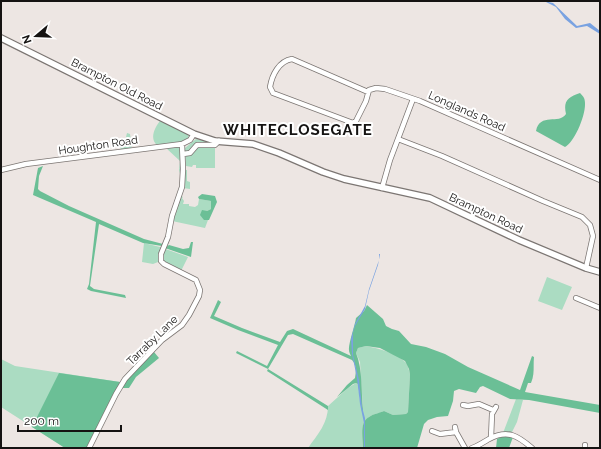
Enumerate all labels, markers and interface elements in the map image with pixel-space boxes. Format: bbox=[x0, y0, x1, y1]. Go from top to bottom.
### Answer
north arrow bbox=[16, 16, 56, 56]
text: N bbox=[20, 33, 35, 45]
street label: Brampton Old Road bbox=[69, 56, 165, 113]
street label: Longlands Road bbox=[426, 89, 507, 134]
district label: WHITECLOSEGATE bbox=[223, 121, 373, 139]
street label: Houghton Road bbox=[58, 133, 139, 157]
street label: Brampton Road bbox=[447, 191, 525, 236]
street label: Tarraby Lane bbox=[124, 313, 181, 368]
scale bar bbox=[18, 407, 121, 433]
text: 200 m bbox=[24, 414, 59, 428]

